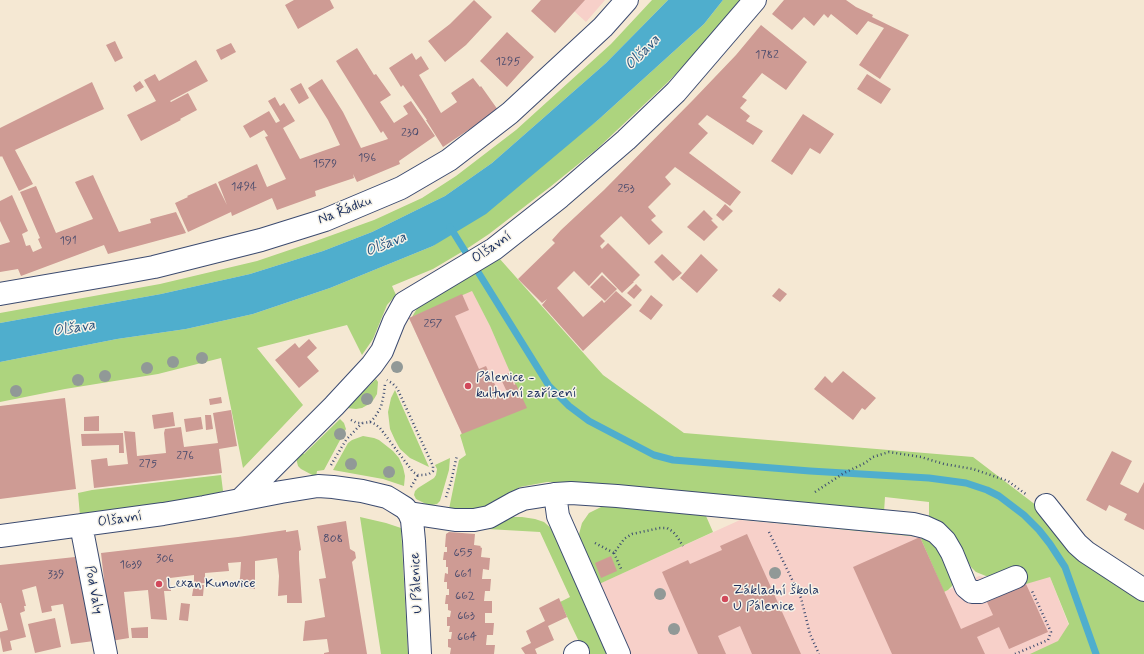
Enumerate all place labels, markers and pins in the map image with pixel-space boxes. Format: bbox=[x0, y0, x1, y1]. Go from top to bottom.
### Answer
place label: Pálenice - kulturní zařízení bbox=[476, 370, 577, 402]
marker: Pálenice - kulturní zařízení bbox=[463, 381, 473, 391]
place label: Lexan Kunovice bbox=[167, 576, 255, 592]
marker: Lexan Kunovice bbox=[154, 579, 164, 589]
place label: Základní škola U Pálenice bbox=[733, 583, 819, 616]
marker: Základní škola U Pálenice bbox=[720, 594, 730, 604]

